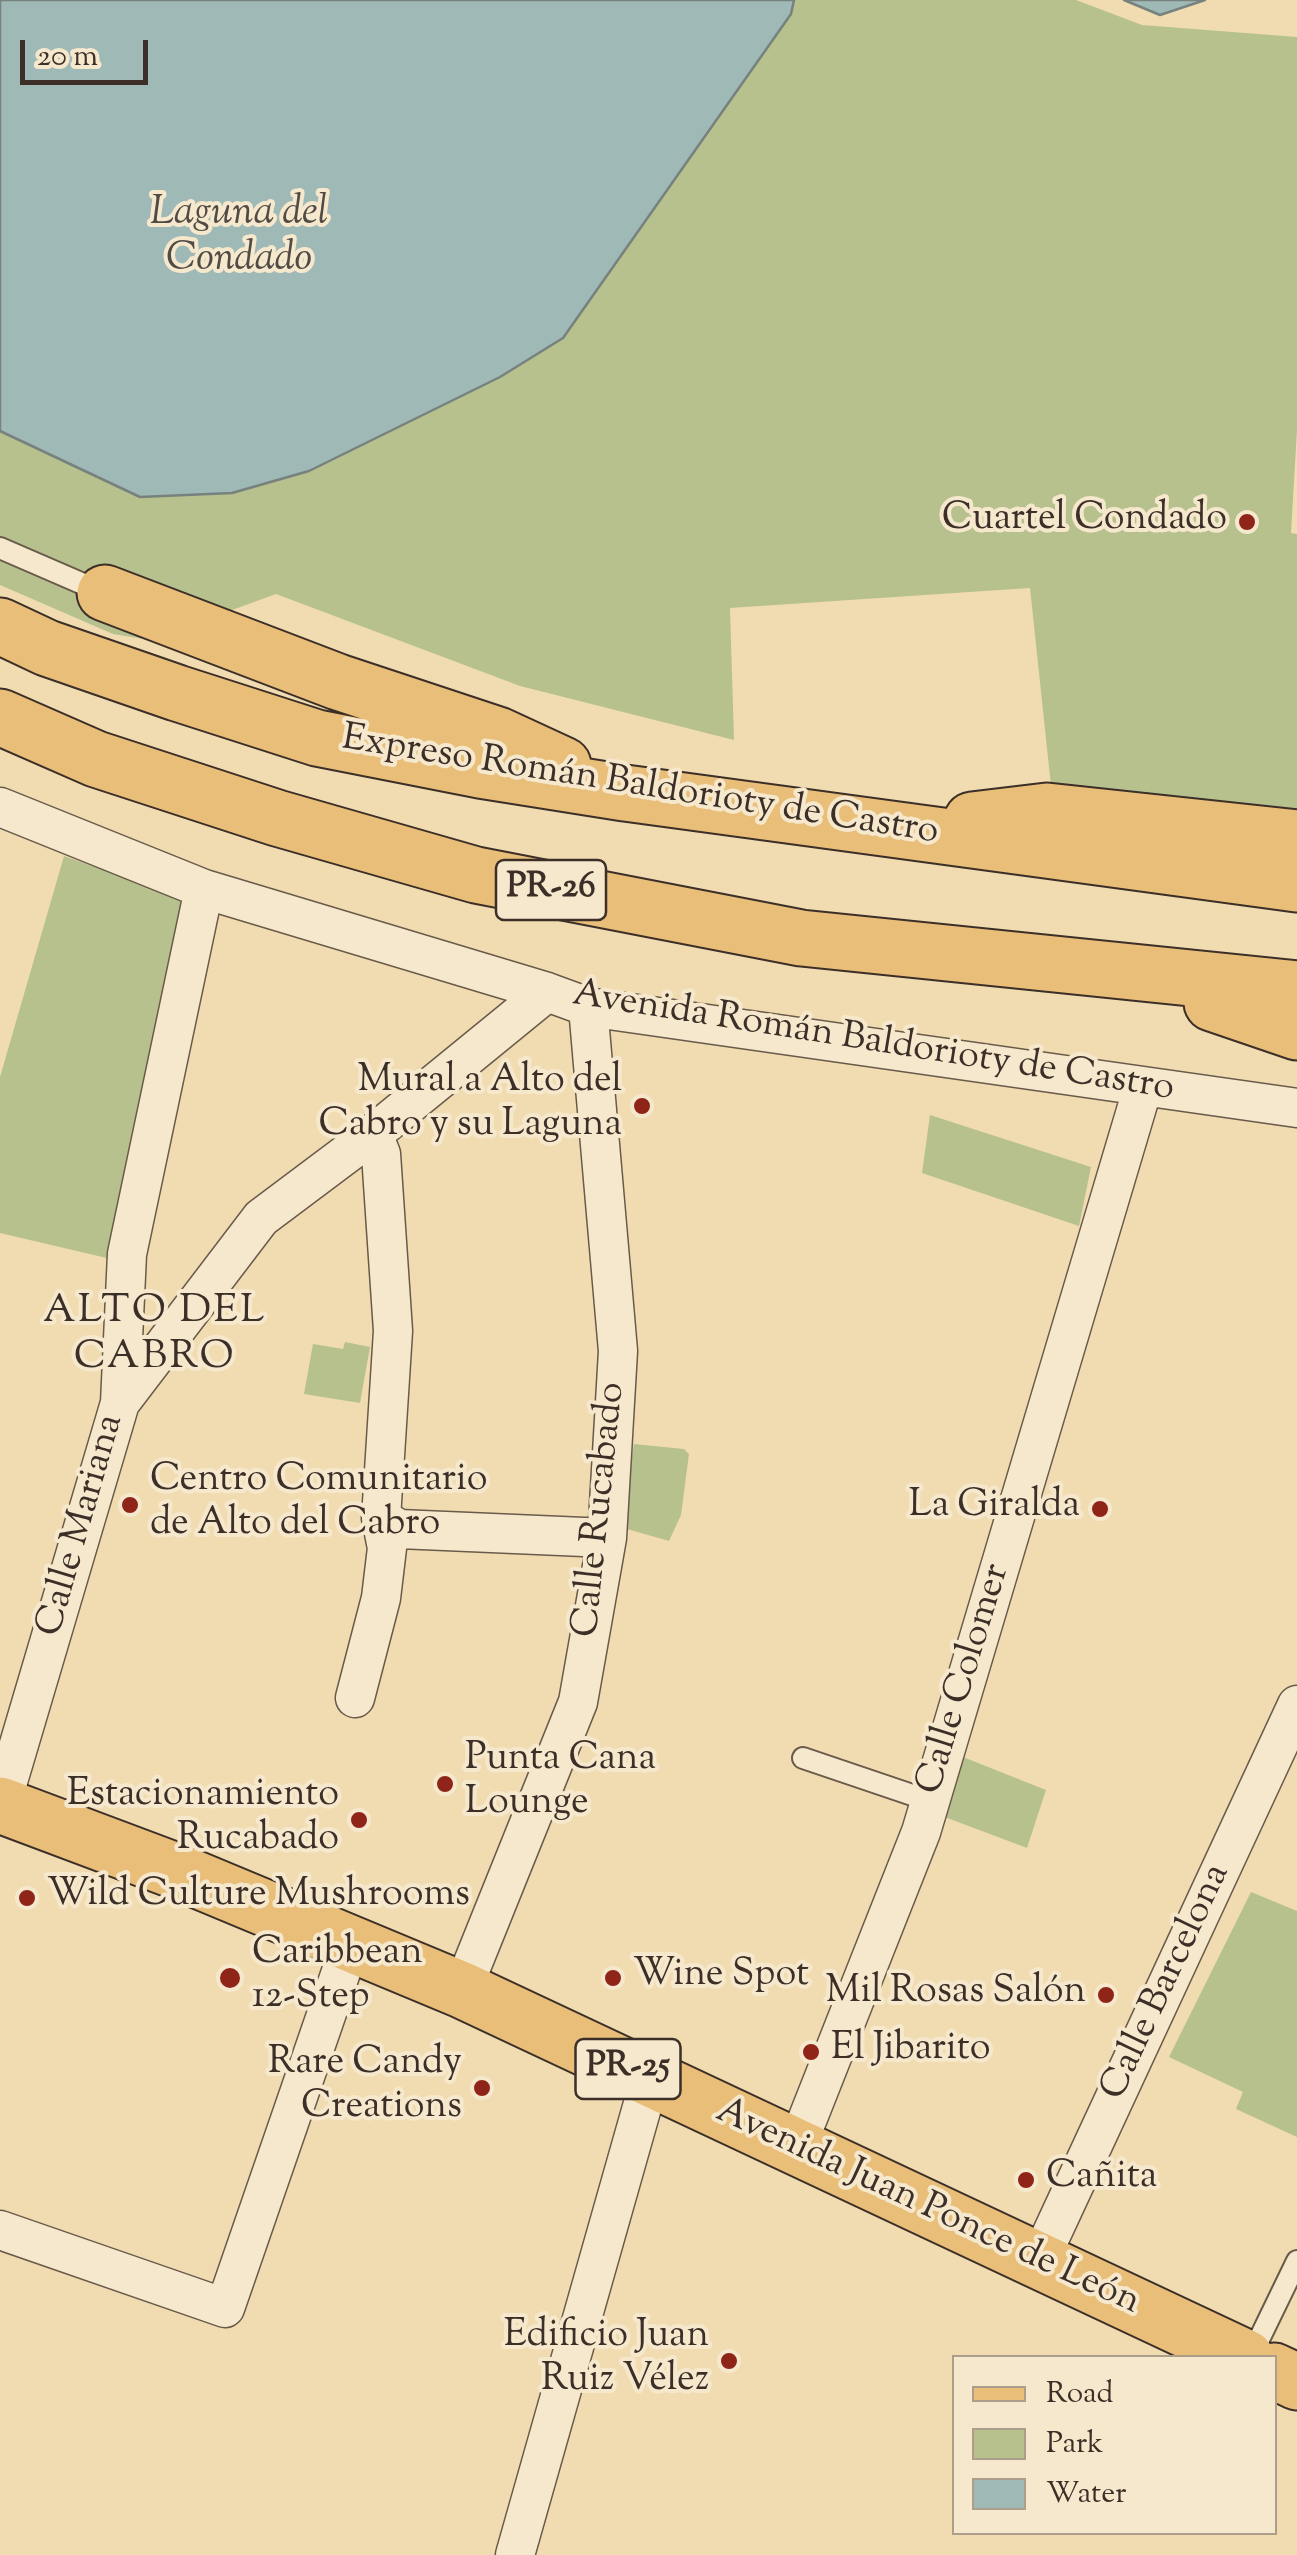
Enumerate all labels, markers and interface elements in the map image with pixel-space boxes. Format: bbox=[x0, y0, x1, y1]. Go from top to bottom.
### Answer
scale bar bbox=[25, 20, 152, 82]
text: 20 m bbox=[37, 36, 98, 79]
water label: Laguna del Condado bbox=[150, 192, 328, 286]
place label: Cuartel Condado bbox=[942, 499, 1227, 545]
marker: Cuartel Condado bbox=[1236, 511, 1258, 533]
street label: Expreso Román Baldorioty de Castro bbox=[339, 718, 941, 858]
road number: PR-26 bbox=[496, 860, 606, 920]
street label: Avenida Román Baldorioty de Castro bbox=[569, 974, 1177, 1114]
place label: Mural a Alto del Cabro y su Laguna bbox=[319, 1061, 622, 1150]
marker: Mural a Alto del Cabro y su Laguna bbox=[631, 1095, 653, 1117]
district label: ALTO DEL CABRO bbox=[43, 1290, 267, 1384]
street label: Calle Rucabado bbox=[566, 1380, 638, 1640]
street label: Calle Mariana bbox=[30, 1410, 136, 1642]
place label: Centro Comunitario de Alto del Cabro bbox=[150, 1460, 487, 1550]
place label: La Giralda bbox=[909, 1486, 1080, 1532]
marker: Centro Comunitario de Alto del Cabro bbox=[119, 1494, 141, 1516]
marker: La Giralda bbox=[1089, 1498, 1111, 1520]
street label: Calle Colomer bbox=[909, 1559, 1023, 1801]
place label: Punta Cana Lounge bbox=[465, 1739, 656, 1828]
marker: Punta Cana Lounge bbox=[434, 1773, 456, 1795]
place label: Estacionamiento Rucabado bbox=[67, 1775, 339, 1865]
marker: Estacionamiento Rucabado bbox=[348, 1809, 370, 1831]
street label: Calle Barcelona bbox=[1093, 1858, 1243, 2108]
place label: Wild Culture Mushrooms bbox=[47, 1875, 470, 1921]
marker: Wild Culture Mushrooms bbox=[16, 1887, 38, 1909]
place label: Caribbean 12-Step bbox=[252, 1933, 423, 2022]
place label: Wine Spot bbox=[633, 1955, 809, 2001]
marker: Caribbean 12-Step bbox=[217, 1965, 243, 1991]
marker: Wine Spot bbox=[602, 1967, 624, 1989]
place label: Mil Rosas Salón bbox=[826, 1972, 1086, 2018]
marker: Mil Rosas Salón bbox=[1095, 1984, 1117, 2006]
place label: El Jibarito bbox=[831, 2029, 990, 2075]
road number: PR-25 bbox=[576, 2039, 680, 2099]
marker: El Jibarito bbox=[800, 2041, 822, 2063]
place label: Rare Candy Creations bbox=[268, 2043, 462, 2132]
marker: Rare Candy Creations bbox=[471, 2077, 493, 2099]
street label: Avenida Juan Ponce de León bbox=[708, 2091, 1146, 2327]
place label: Cañita bbox=[1046, 2157, 1157, 2203]
marker: Cañita bbox=[1015, 2169, 1037, 2191]
place label: Edificio Juan Ruiz Vélez bbox=[504, 2316, 709, 2406]
marker: Edificio Juan Ruiz Vélez bbox=[718, 2350, 740, 2372]
legend bbox=[952, 2355, 1277, 2535]
text: Road bbox=[1046, 2373, 1113, 2416]
text: Park bbox=[1046, 2423, 1103, 2466]
text: Water bbox=[1046, 2473, 1127, 2516]

